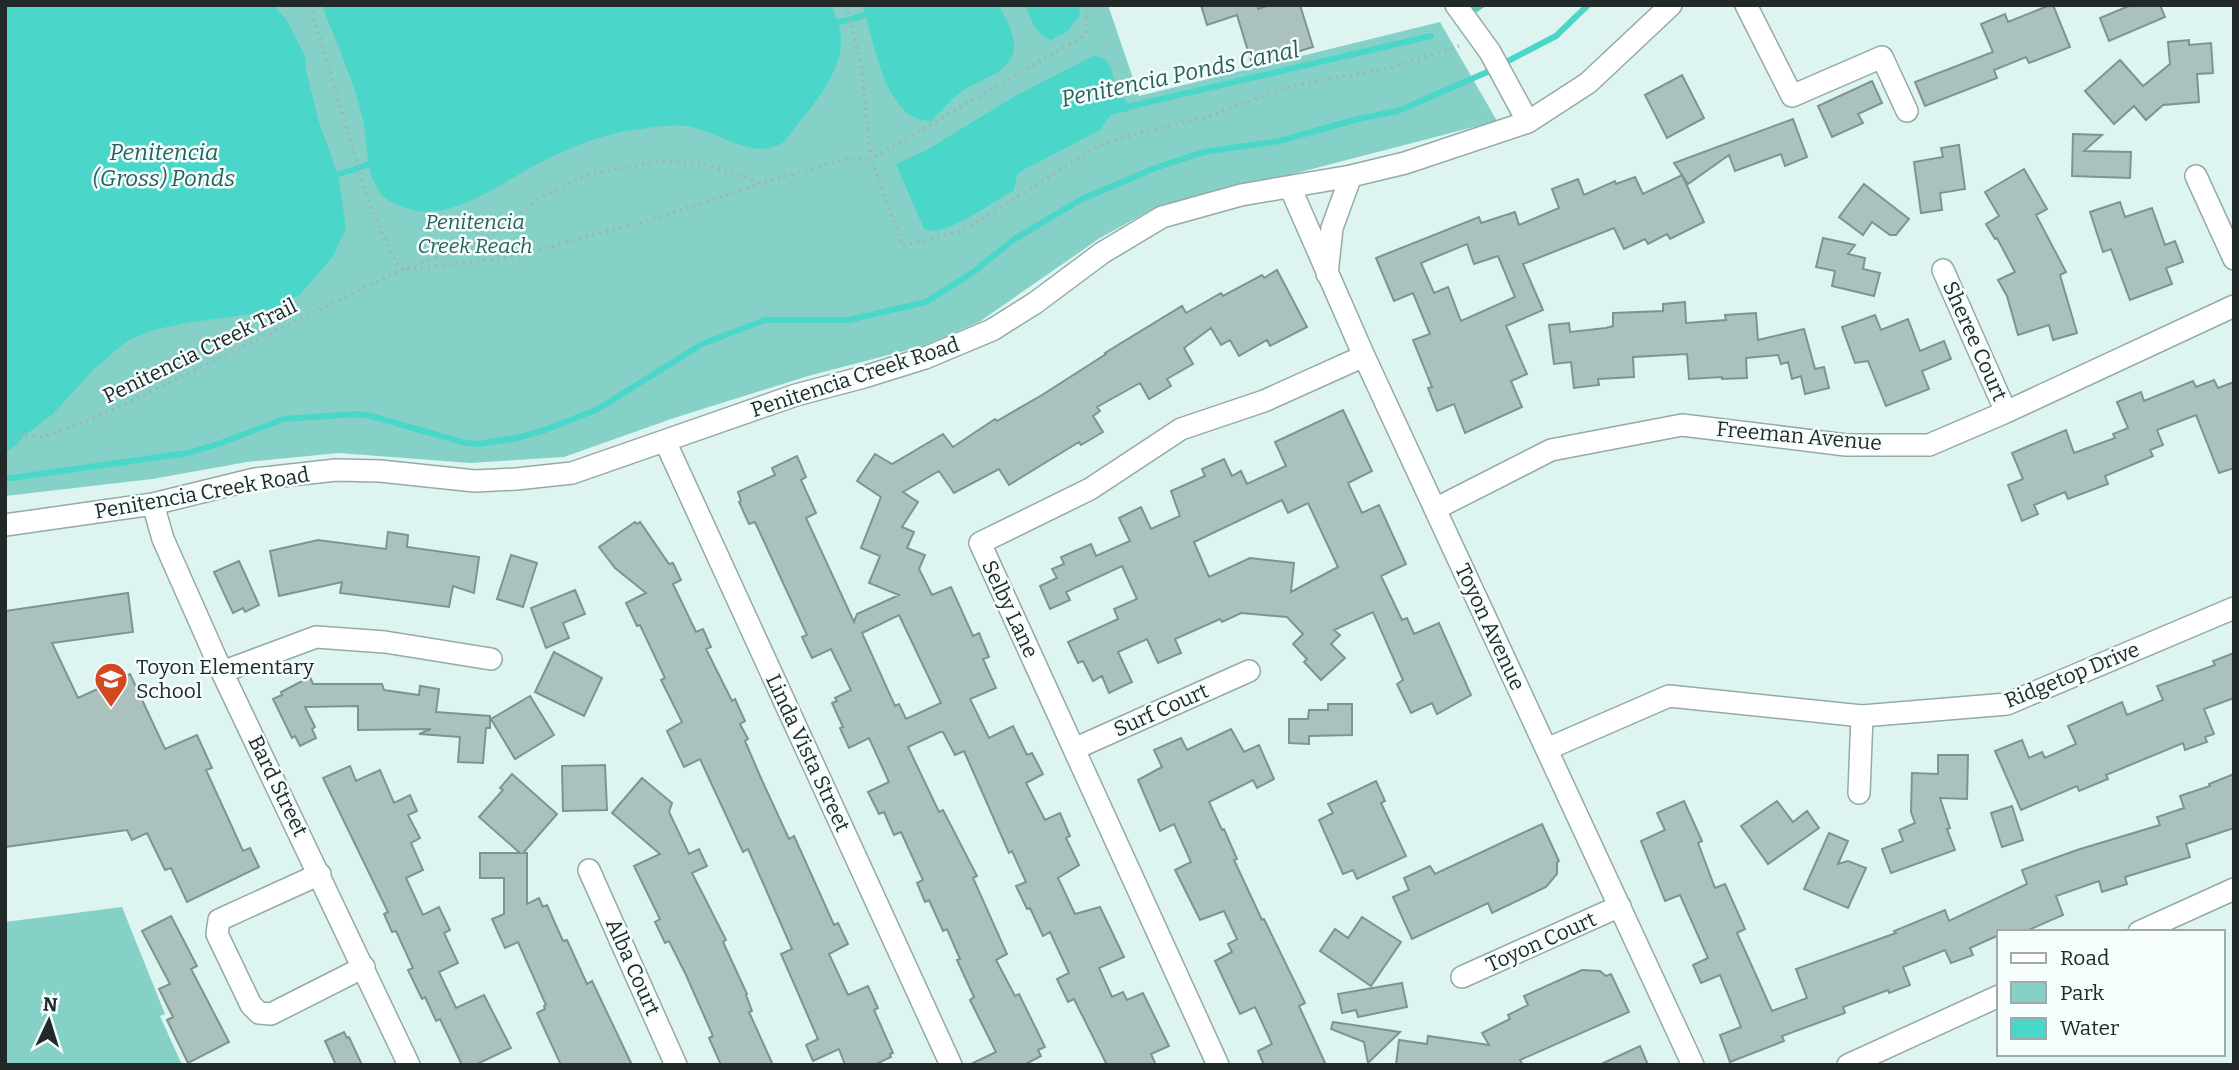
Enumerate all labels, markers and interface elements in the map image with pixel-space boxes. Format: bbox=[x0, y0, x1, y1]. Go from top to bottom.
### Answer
water label: Penitencia Ponds Canal bbox=[1058, 35, 1302, 113]
water label: Penitencia (Gross) Ponds bbox=[93, 138, 235, 192]
park label: Penitencia Creek Reach bbox=[417, 209, 533, 259]
street label: Sheree Court bbox=[1937, 277, 2013, 405]
street label: Penitencia Creek Trail bbox=[99, 293, 301, 409]
street label: Penitencia Creek Road bbox=[747, 331, 963, 423]
street label: Freeman Avenue bbox=[1715, 416, 1883, 456]
street label: Penitencia Creek Road bbox=[93, 461, 311, 525]
street label: Selby Lane bbox=[976, 556, 1044, 662]
street label: Toyon Avenue bbox=[1449, 559, 1531, 695]
street label: Ridgetop Drive bbox=[2001, 636, 2143, 714]
place label: Toyon Elementary School bbox=[136, 654, 315, 704]
school or university icon: Toyon Elementary School bbox=[92, 660, 130, 709]
street label: Linda Vista Street bbox=[760, 670, 856, 836]
street label: Surf Court bbox=[1110, 677, 1213, 742]
street label: Bard Street bbox=[242, 731, 314, 841]
street label: Toyon Court bbox=[1482, 906, 1601, 978]
street label: Alba Court bbox=[600, 914, 666, 1020]
legend bbox=[1997, 930, 2225, 1056]
text: Road bbox=[2060, 945, 2109, 971]
text: Park bbox=[2060, 980, 2104, 1006]
north arrow bbox=[14, 986, 84, 1056]
text: N bbox=[42, 993, 59, 1017]
text: Water bbox=[2060, 1015, 2119, 1041]

